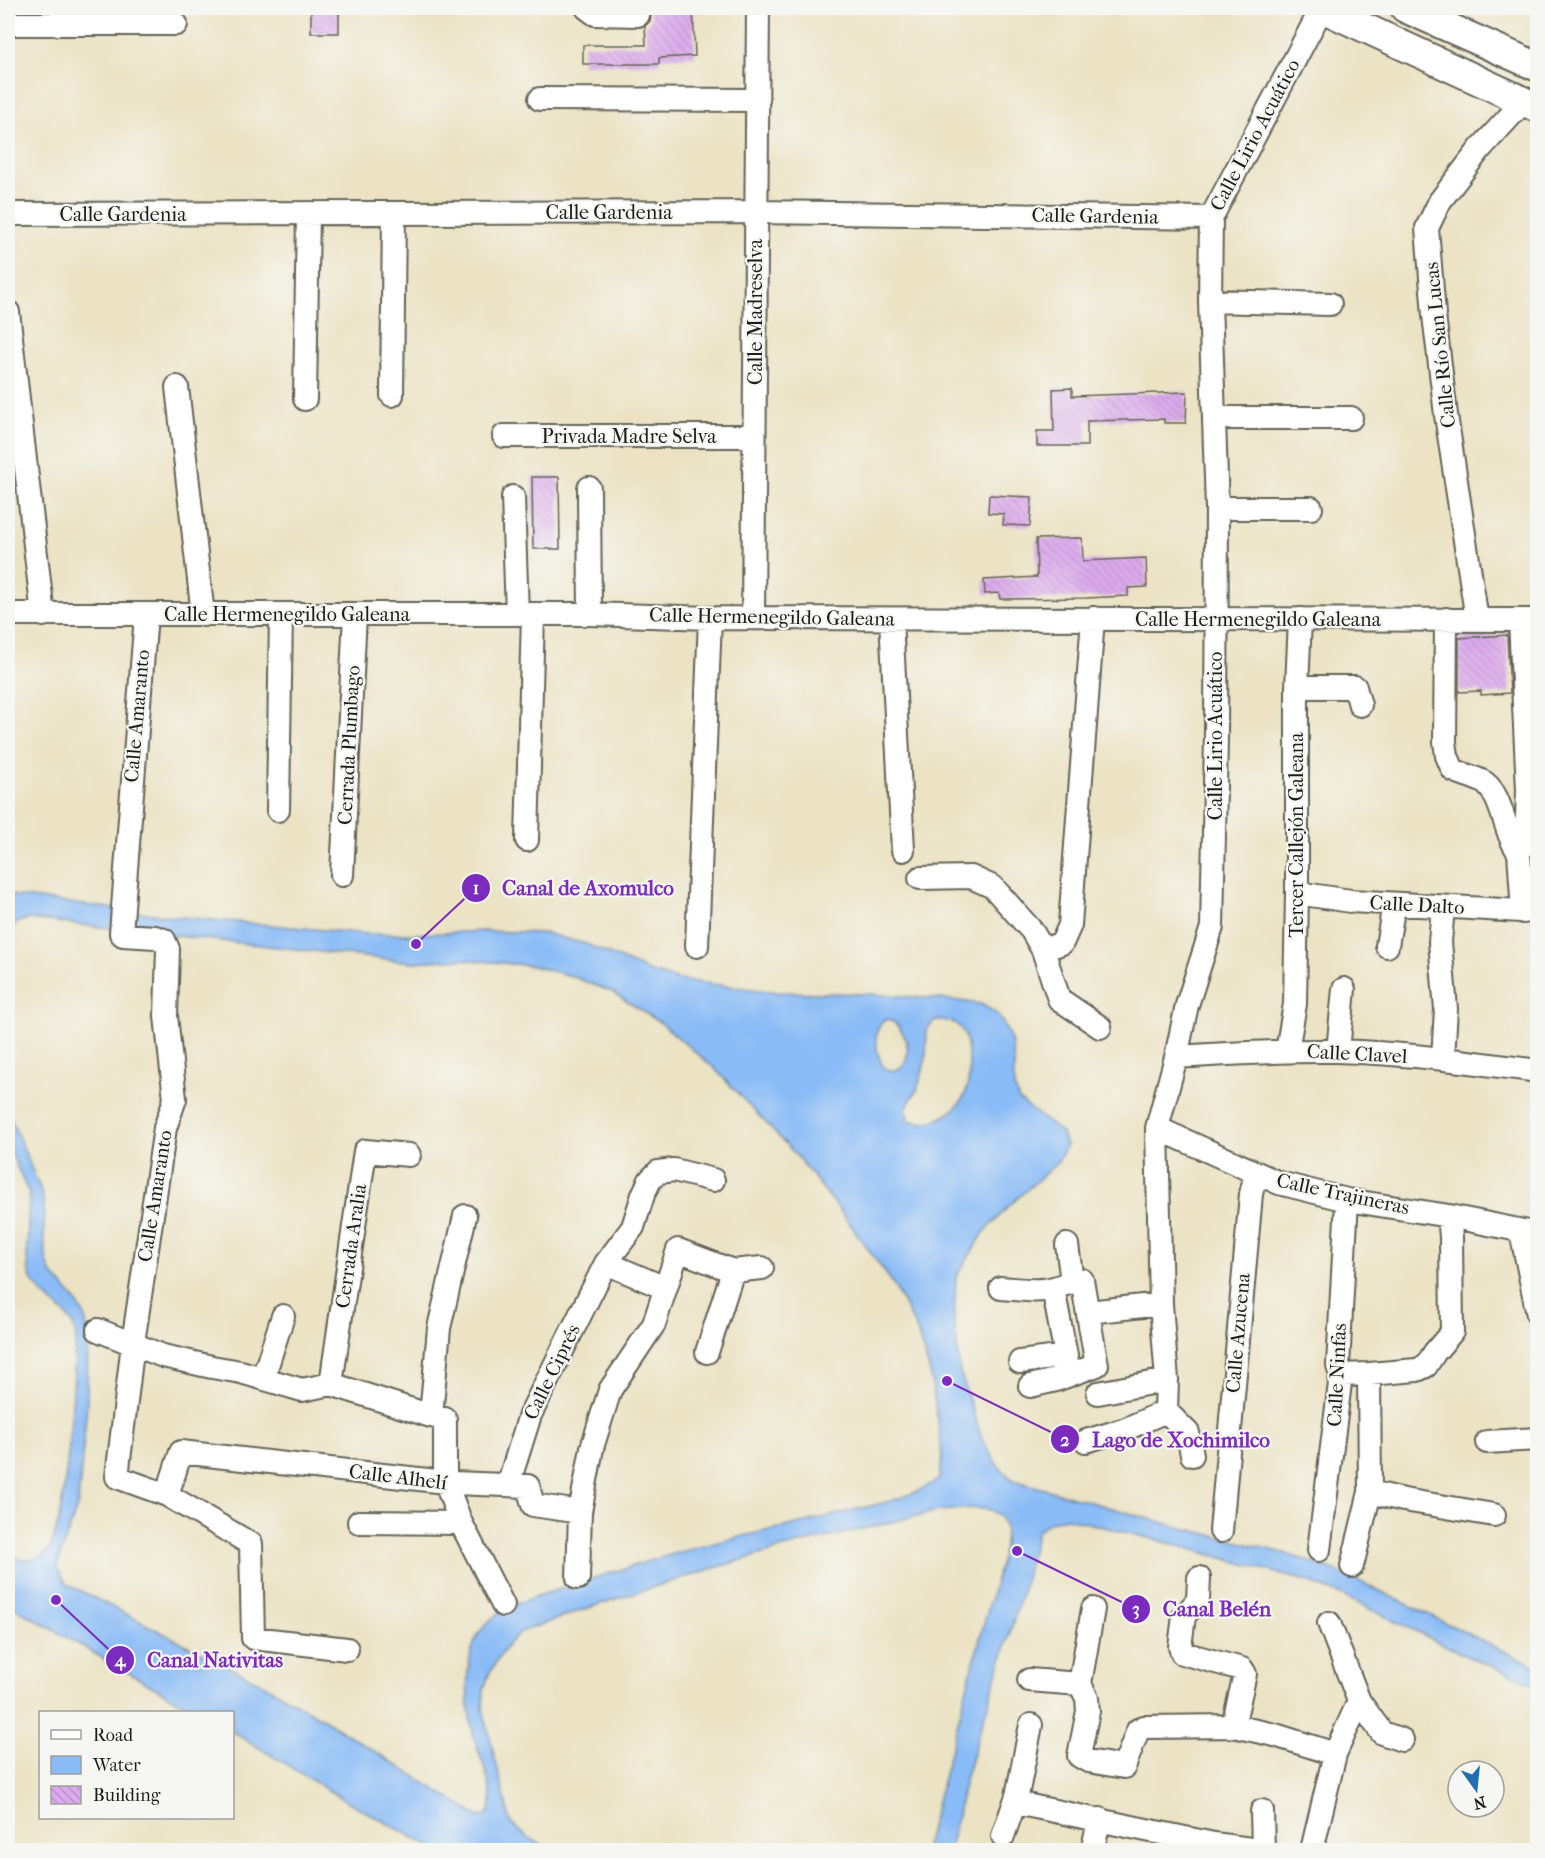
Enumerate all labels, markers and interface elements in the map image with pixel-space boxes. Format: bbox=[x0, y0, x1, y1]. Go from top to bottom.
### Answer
street label: Calle Lirio Acuático bbox=[1205, 55, 1305, 215]
street label: Calle Gardenia bbox=[545, 201, 673, 224]
street label: Calle Gardenia bbox=[59, 203, 187, 226]
street label: Calle Gardenia bbox=[1031, 203, 1159, 229]
street label: Calle Madreselva bbox=[744, 238, 767, 385]
street label: Calle Río San Lucas bbox=[1420, 261, 1460, 429]
street label: Privada Madre Selva bbox=[541, 425, 717, 448]
street label: Calle Hermenegildo Galeana bbox=[164, 603, 411, 626]
street label: Calle Hermenegildo Galeana bbox=[649, 603, 896, 631]
street label: Calle Hermenegildo Galeana bbox=[1135, 608, 1382, 631]
street label: Calle Amaranto bbox=[120, 649, 154, 783]
street label: Calle Lirio Acuático bbox=[1204, 652, 1227, 820]
street label: Cerrada Plumbago bbox=[333, 665, 365, 825]
street label: Tercer Callejón Galeana bbox=[1285, 732, 1308, 937]
callout: Canal de Axomulco bbox=[461, 868, 686, 907]
text: Canal de Axomulco bbox=[502, 876, 674, 900]
text: 1 bbox=[473, 878, 479, 899]
street label: Calle Dalto bbox=[1369, 891, 1465, 919]
street label: Calle Clavel bbox=[1306, 1040, 1408, 1068]
street label: Calle Amaranto bbox=[133, 1128, 177, 1264]
street label: Calle Trajineras bbox=[1274, 1169, 1412, 1219]
street label: Cerrada Aralia bbox=[331, 1182, 371, 1310]
street label: Calle Azucena bbox=[1221, 1271, 1255, 1394]
street label: Calle Ciprés bbox=[519, 1320, 585, 1424]
street label: Calle Ninfas bbox=[1323, 1323, 1351, 1427]
callout: Lago de Xochimilco bbox=[1050, 1420, 1282, 1459]
text: Lago de Xochimilco bbox=[1092, 1428, 1270, 1452]
text: 2 bbox=[1060, 1430, 1070, 1451]
street label: Calle Alhelí bbox=[348, 1460, 449, 1495]
callout: Canal Belén bbox=[1121, 1589, 1283, 1628]
text: Canal Belén bbox=[1163, 1597, 1272, 1621]
text: 3 bbox=[1132, 1599, 1140, 1620]
callout: Canal Nativitas bbox=[105, 1641, 295, 1680]
text: Canal Nativitas bbox=[147, 1648, 283, 1672]
text: 4 bbox=[114, 1650, 127, 1671]
legend bbox=[39, 1711, 234, 1819]
text: Road bbox=[93, 1725, 133, 1746]
text: Water bbox=[92, 1755, 141, 1776]
north arrow bbox=[1446, 1759, 1506, 1819]
text: Building bbox=[93, 1785, 161, 1806]
text: N bbox=[1471, 1792, 1488, 1814]

